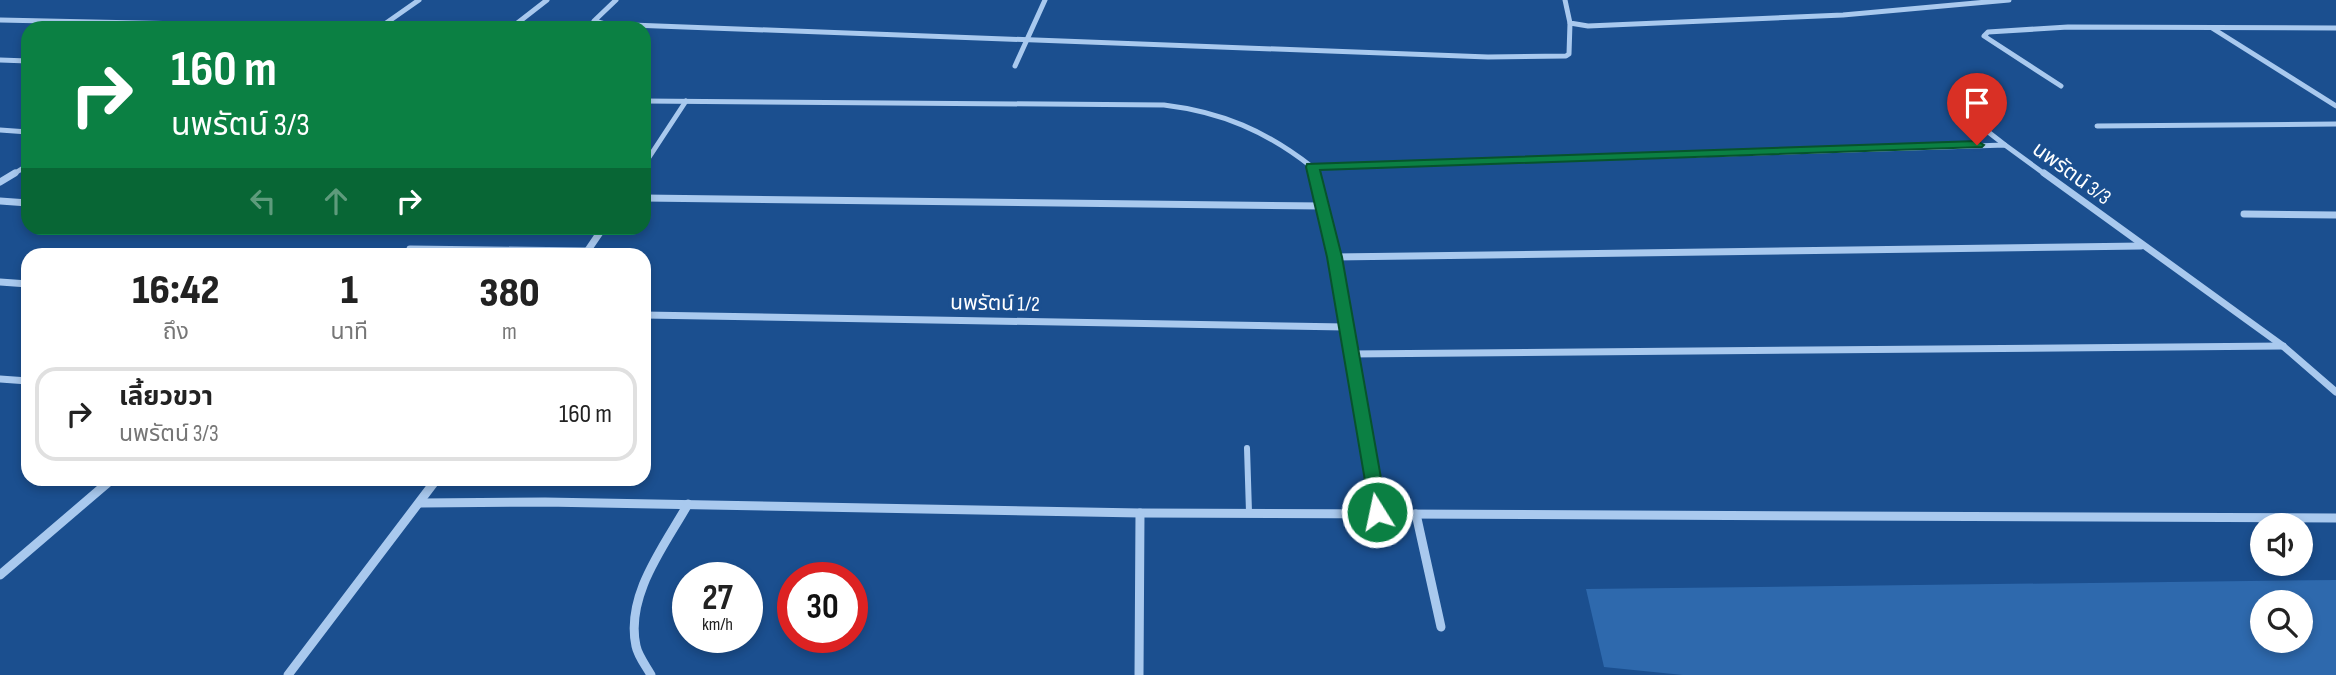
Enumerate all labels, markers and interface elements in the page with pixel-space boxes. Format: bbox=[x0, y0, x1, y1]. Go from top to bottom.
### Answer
text: 160 m bbox=[171, 41, 277, 100]
icon: right bbox=[56, 49, 147, 140]
pin bbox=[1947, 73, 2007, 145]
icon: arrive bbox=[1958, 84, 1996, 122]
text: นพรัตน์ 3/3 bbox=[171, 106, 310, 145]
street label: นพรัตน์ 3/3 bbox=[2028, 137, 2116, 210]
icon: left bbox=[244, 182, 282, 220]
icon: ahead bbox=[317, 182, 355, 220]
icon: right bbox=[390, 182, 428, 220]
text: 16:42 bbox=[132, 265, 219, 316]
text: 1 bbox=[341, 265, 358, 316]
text: 380 bbox=[479, 268, 540, 319]
street label: นพรัตน์ 1/2 bbox=[950, 290, 1040, 317]
text: ถึง bbox=[163, 318, 189, 346]
text: นาที bbox=[331, 318, 368, 346]
text: m bbox=[502, 318, 517, 346]
text: เลี้ยวขวา bbox=[119, 382, 213, 413]
icon: right bbox=[60, 395, 98, 433]
text: 160 m bbox=[559, 399, 612, 430]
text: นพรัตน์ 3/3 bbox=[119, 420, 219, 448]
position arrow bbox=[1340, 475, 1414, 549]
map controls bbox=[2250, 513, 2313, 653]
button: sound bbox=[2250, 513, 2313, 576]
speed limit sign: 30 bbox=[777, 562, 868, 653]
text: 27 bbox=[702, 577, 733, 620]
button: search bbox=[2250, 590, 2313, 653]
text: km/h bbox=[702, 614, 733, 635]

